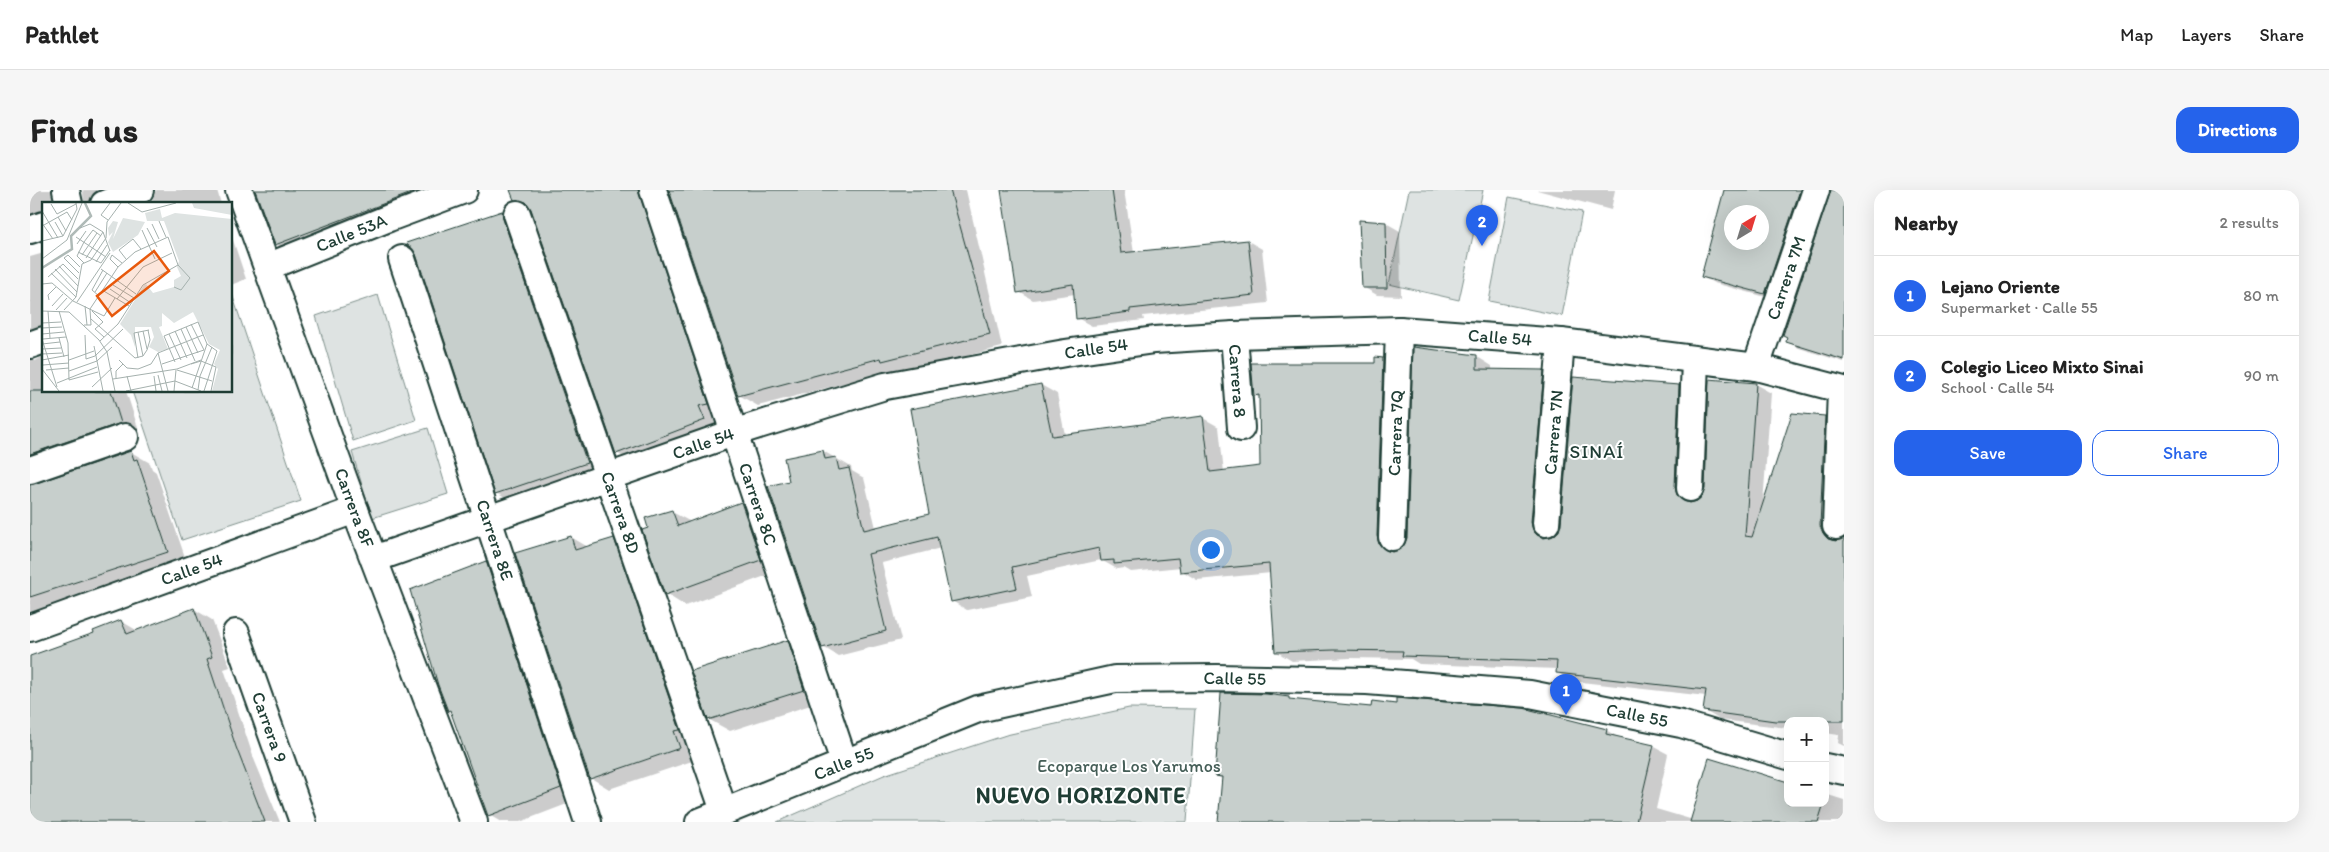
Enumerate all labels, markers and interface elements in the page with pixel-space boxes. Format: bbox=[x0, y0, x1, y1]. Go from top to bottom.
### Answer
text: Pathlet bbox=[25, 20, 99, 49]
text: Map bbox=[2120, 24, 2153, 46]
text: Layers bbox=[2181, 24, 2231, 46]
text: Share bbox=[2259, 24, 2304, 46]
button: Directions bbox=[2176, 107, 2299, 153]
text: Find us bbox=[30, 109, 138, 151]
inset map bbox=[42, 202, 232, 392]
pin: 2 bbox=[1466, 205, 1498, 246]
north arrow bbox=[1724, 205, 1769, 250]
street label: Calle 53A bbox=[313, 209, 391, 257]
text: Nearby bbox=[1894, 210, 1958, 235]
text: 2 results bbox=[2219, 213, 2279, 232]
street label: Carrera 7M bbox=[1762, 233, 1811, 323]
text: Lejano Oriente bbox=[1941, 275, 2060, 298]
text: 1 bbox=[1906, 286, 1914, 305]
text: 80 m bbox=[2243, 286, 2279, 305]
text: Supermarket · Calle 55 bbox=[1941, 298, 2098, 317]
street label: Calle 54 bbox=[1467, 324, 1533, 351]
street label: Calle 54 bbox=[1063, 333, 1130, 364]
street label: Carrera 8 bbox=[1224, 343, 1251, 419]
text: Colegio Liceo Mixto Sinai bbox=[1941, 355, 2143, 378]
text: 2 bbox=[1906, 366, 1914, 385]
text: 90 m bbox=[2244, 366, 2279, 385]
text: School · Calle 54 bbox=[1941, 378, 2054, 397]
street label: Carrera 7N bbox=[1539, 389, 1568, 476]
street label: Carrera 7Q bbox=[1383, 390, 1408, 476]
street label: Calle 54 bbox=[669, 422, 737, 464]
button: Save bbox=[1894, 430, 2082, 476]
button: Share bbox=[2092, 430, 2279, 476]
district label: SINAÍ bbox=[1570, 440, 1624, 463]
street label: Carrera 8C bbox=[734, 460, 782, 548]
street label: Carrera 8F bbox=[330, 465, 380, 551]
street label: Carrera 8D bbox=[596, 468, 645, 557]
street label: Carrera 8E bbox=[471, 497, 518, 583]
your location bbox=[1198, 537, 1224, 563]
street label: Calle 54 bbox=[158, 548, 226, 591]
street label: Calle 55 bbox=[1203, 667, 1266, 690]
pin: 1 bbox=[1550, 674, 1582, 715]
street label: Carrera 9 bbox=[247, 689, 292, 766]
street label: Calle 55 bbox=[1604, 698, 1670, 732]
map controls bbox=[1784, 717, 1829, 807]
button: + bbox=[1784, 717, 1829, 762]
street label: Calle 55 bbox=[810, 741, 877, 785]
park label: Ecoparque Los Yarumos bbox=[1037, 755, 1221, 777]
button: − bbox=[1784, 762, 1829, 807]
district label: NUEVO HORIZONTE bbox=[976, 782, 1186, 809]

